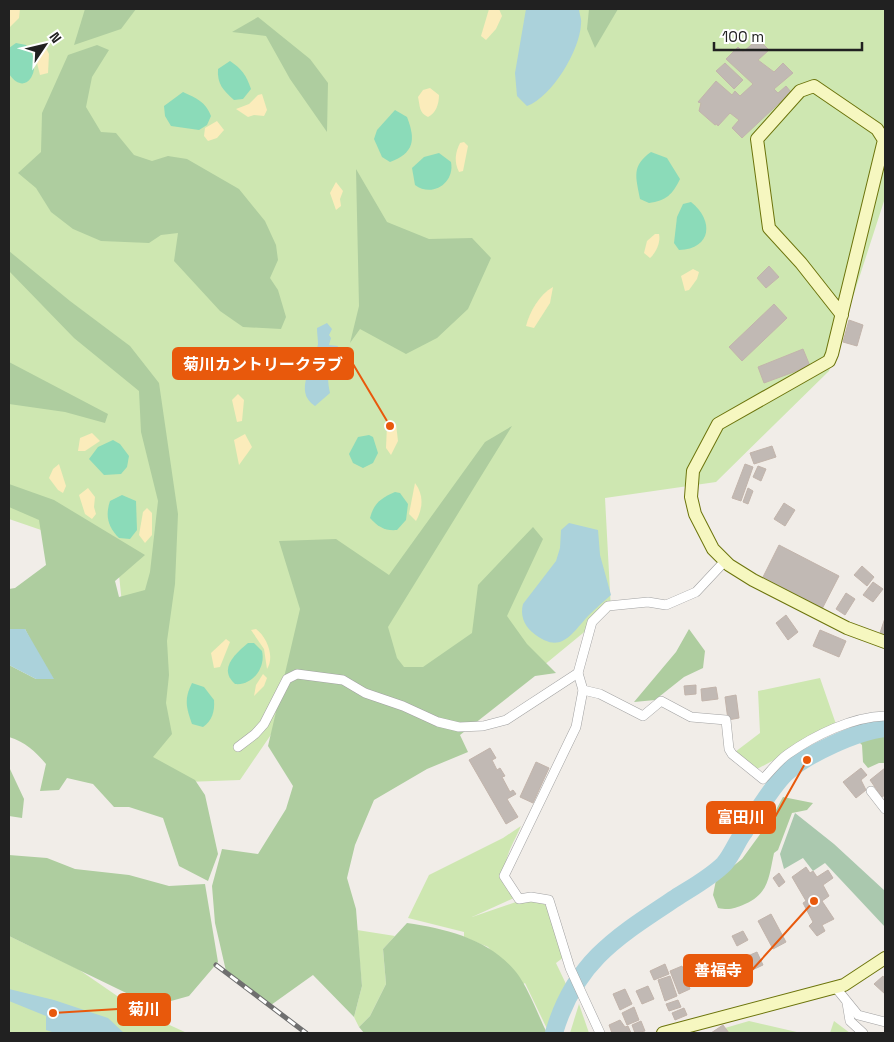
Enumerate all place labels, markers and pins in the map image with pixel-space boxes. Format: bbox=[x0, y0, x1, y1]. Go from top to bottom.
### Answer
callout: 菊川カントリークラブ bbox=[173, 348, 353, 379]
callout: 富田川 bbox=[707, 802, 775, 833]
callout: 善福寺 bbox=[684, 955, 752, 986]
callout: 菊川 bbox=[118, 994, 170, 1025]

